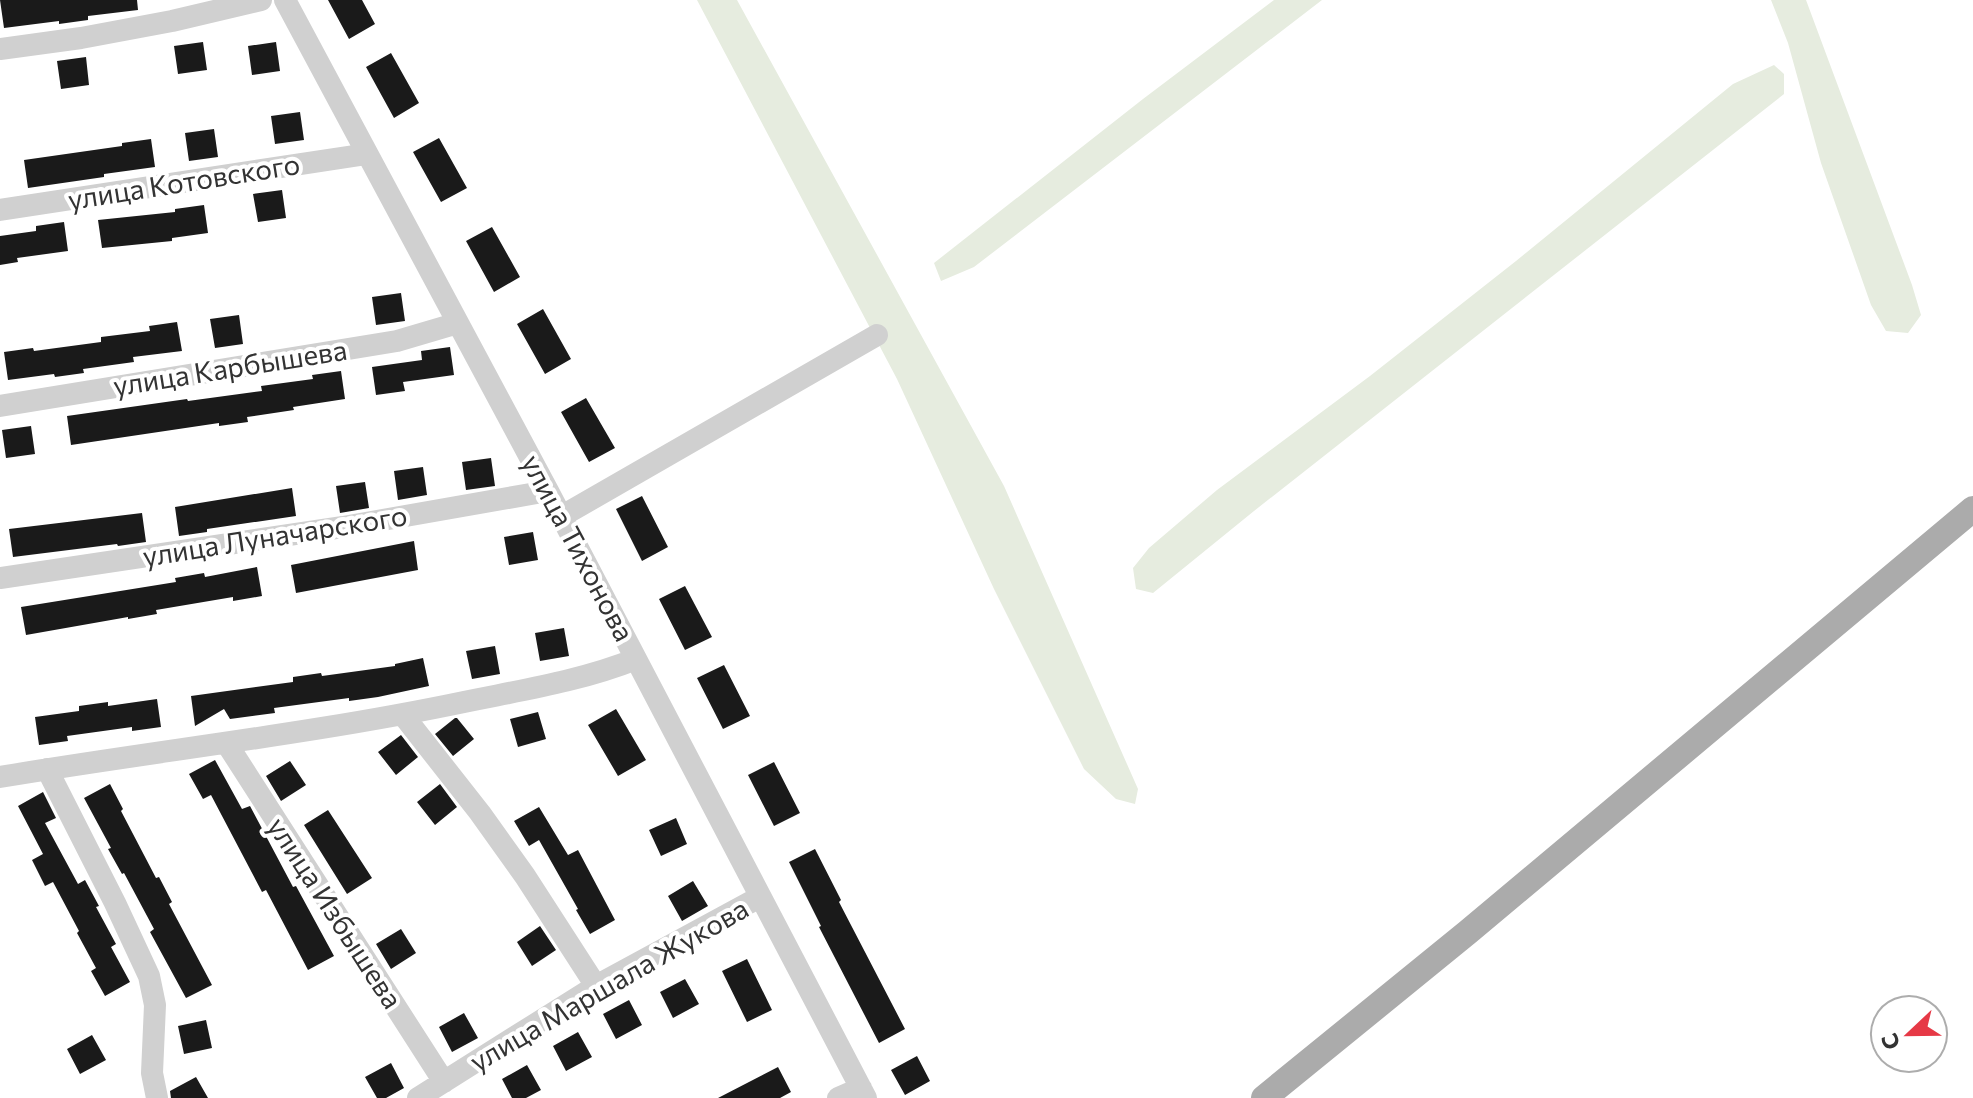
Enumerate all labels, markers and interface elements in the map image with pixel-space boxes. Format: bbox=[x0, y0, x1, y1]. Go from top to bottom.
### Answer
street label: улица Котовского bbox=[65, 146, 302, 216]
street label: улица Карбышева bbox=[110, 332, 349, 402]
street label: улица Тихонова bbox=[515, 448, 642, 647]
street label: улица Луначарского bbox=[140, 497, 410, 573]
street label: улица Избышева bbox=[261, 810, 410, 1014]
street label: улица Маршала Жукова bbox=[463, 890, 754, 1078]
north arrow bbox=[1869, 994, 1949, 1074]
text: С bbox=[1875, 1030, 1905, 1054]

